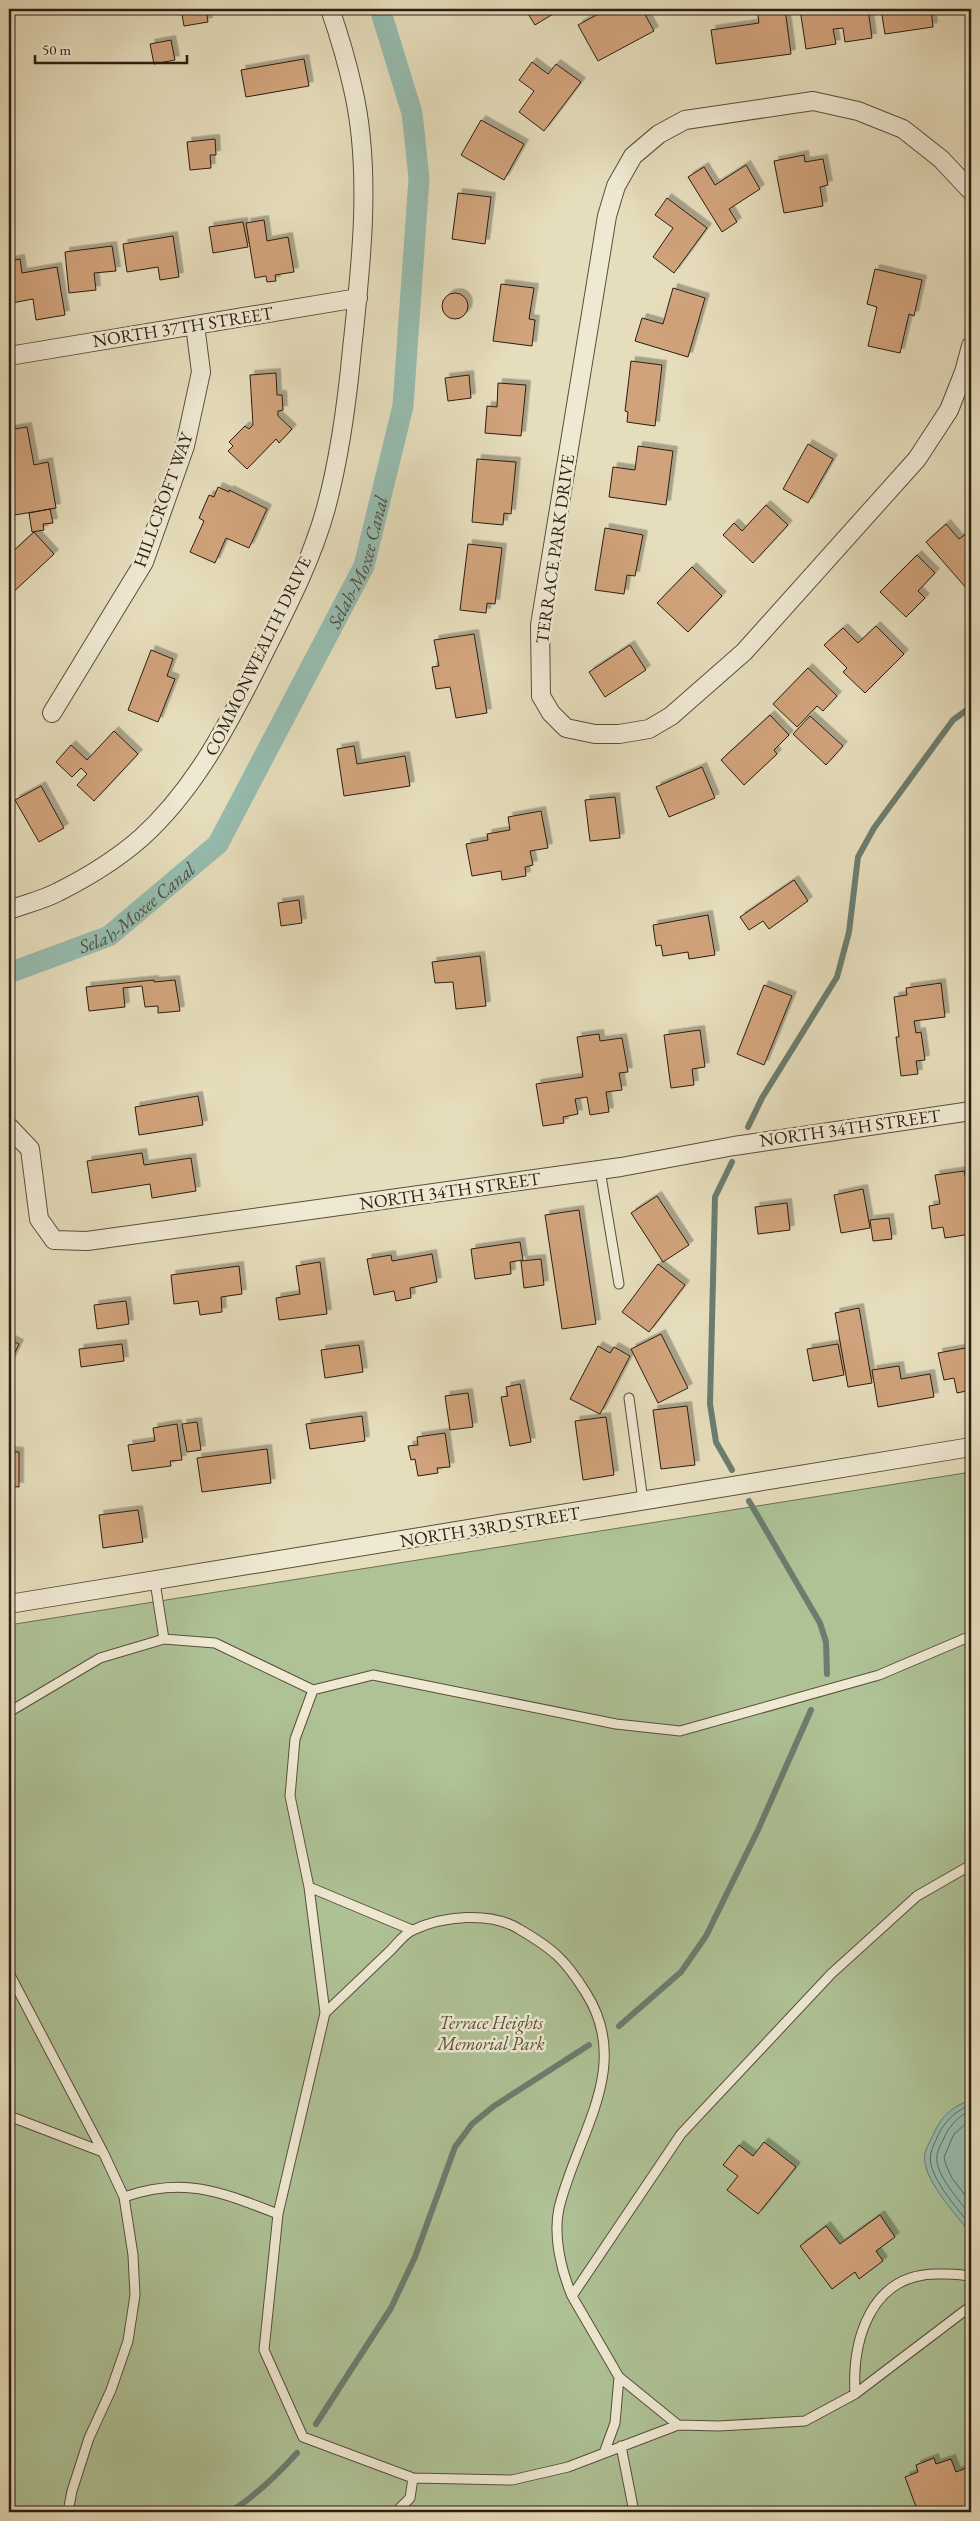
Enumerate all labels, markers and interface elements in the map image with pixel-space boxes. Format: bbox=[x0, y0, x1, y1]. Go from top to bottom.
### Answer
scale bar bbox=[35, 32, 188, 64]
text: 50 m bbox=[42, 40, 71, 59]
street label: NORTH 37TH STREET bbox=[91, 301, 276, 352]
street label: HILLCROFT WAY bbox=[128, 428, 198, 570]
street label: TERRACE PARK DRIVE bbox=[530, 453, 579, 645]
water label: Selah-Moxee Canal bbox=[321, 493, 394, 633]
street label: COMMONWEALTH DRIVE bbox=[199, 552, 316, 759]
water label: Selah-Moxee Canal bbox=[74, 857, 201, 960]
street label: NORTH 34TH STREET bbox=[758, 1103, 943, 1152]
street label: NORTH 34TH STREET bbox=[358, 1166, 543, 1215]
street label: NORTH 33RD STREET bbox=[398, 1501, 583, 1552]
park label: Terrace Heights Memorial Park bbox=[436, 2011, 545, 2055]

